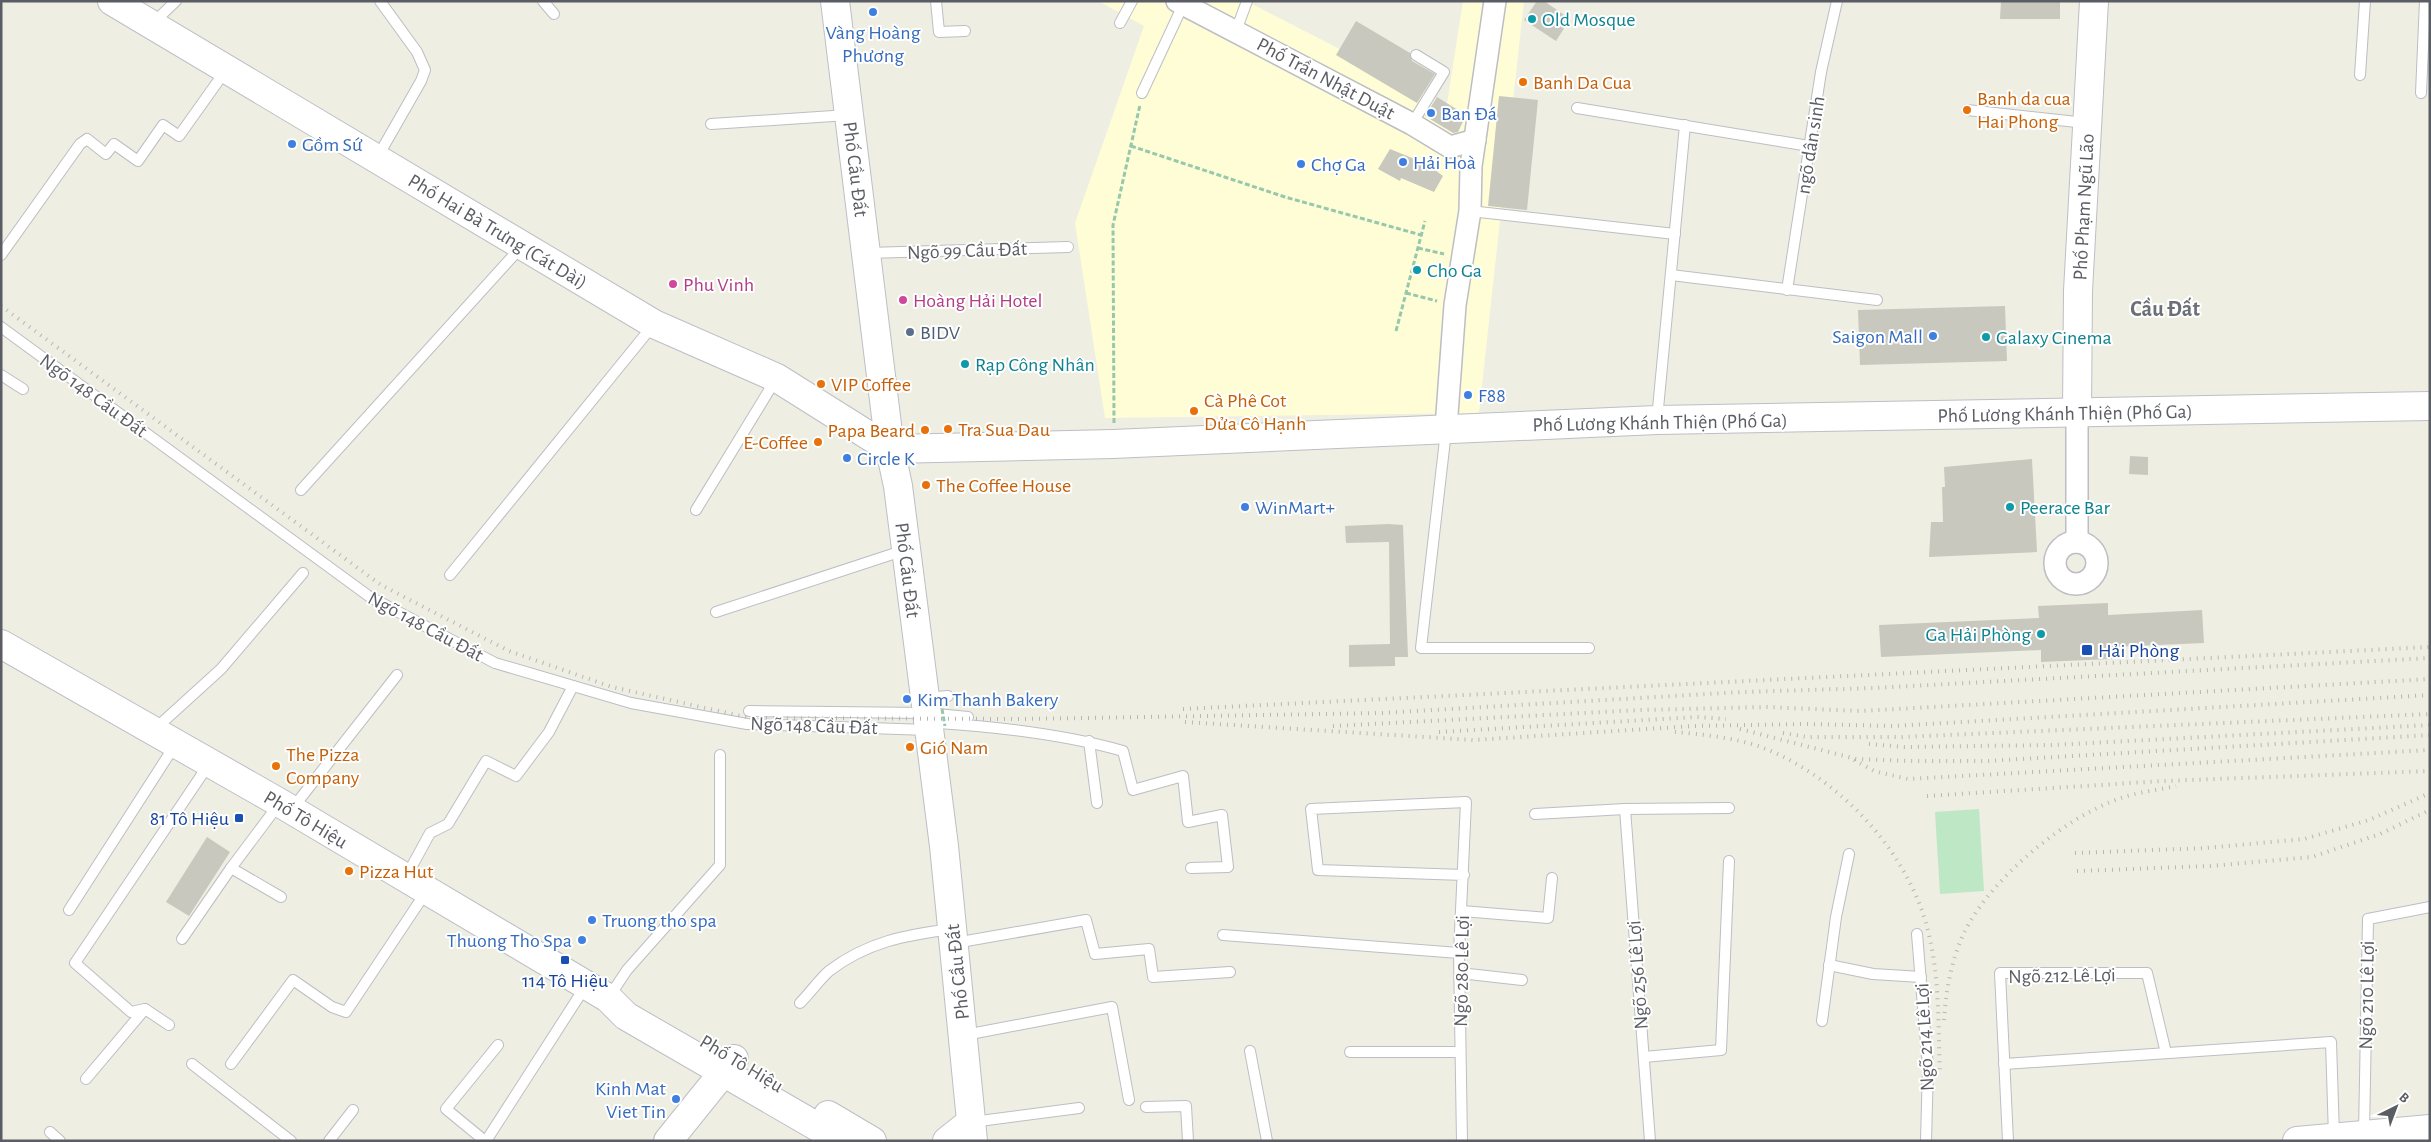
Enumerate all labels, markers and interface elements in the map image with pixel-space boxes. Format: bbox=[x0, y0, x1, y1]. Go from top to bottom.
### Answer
marker: Vàng Hoàng Phương bbox=[867, 6, 879, 18]
place label: Old Mosque bbox=[1542, 10, 1636, 30]
marker: Old Mosque bbox=[1526, 13, 1538, 25]
place label: Vàng Hoàng Phương bbox=[826, 23, 921, 66]
street label: Phố Trần Nhật Duật bbox=[1253, 34, 1398, 124]
place label: Banh Da Cua bbox=[1533, 73, 1632, 93]
marker: Banh Da Cua bbox=[1517, 76, 1529, 88]
place label: Banh da cua Hai Phong bbox=[1977, 89, 2071, 132]
street label: ngõ dân sinh bbox=[1793, 95, 1829, 196]
place label: Ban Đá bbox=[1441, 104, 1497, 124]
marker: Banh da cua Hai Phong bbox=[1961, 104, 1973, 116]
marker: Ban Đá bbox=[1425, 107, 1437, 119]
street label: Phố Cầu Đất bbox=[839, 120, 871, 219]
street label: Phố Phạm Ngũ Lão bbox=[2070, 133, 2098, 281]
place label: Gồm Sứ bbox=[302, 135, 363, 155]
marker: Gồm Sứ bbox=[286, 138, 298, 150]
place label: Hải Hoà bbox=[1413, 153, 1476, 173]
place label: Chợ Ga bbox=[1311, 155, 1366, 175]
marker: Hải Hoà bbox=[1397, 156, 1409, 168]
marker: Chợ Ga bbox=[1295, 158, 1307, 170]
street label: Phố Hai Bà Trưng (Cát Dài) bbox=[405, 171, 590, 293]
street label: Ngõ 99 Cầu Đất bbox=[907, 239, 1028, 263]
place label: Cho Ga bbox=[1427, 261, 1482, 281]
marker: Cho Ga bbox=[1411, 264, 1423, 276]
place label: Phu Vinh bbox=[683, 275, 754, 295]
marker: Phu Vinh bbox=[667, 278, 679, 290]
place label: Hoàng Hải Hotel bbox=[913, 291, 1043, 311]
marker: Hoàng Hải Hotel bbox=[897, 294, 909, 306]
district label: Cầu Đất bbox=[2130, 297, 2200, 320]
place label: BIDV bbox=[920, 323, 961, 343]
marker: BIDV bbox=[904, 326, 916, 338]
place label: Saigon Mall bbox=[1832, 327, 1923, 347]
place label: Galaxy Cinema bbox=[1996, 328, 2112, 348]
marker: Saigon Mall bbox=[1927, 330, 1939, 342]
marker: Galaxy Cinema bbox=[1980, 331, 1992, 343]
street label: Ngõ 148 Cầu Đất bbox=[36, 350, 151, 442]
place label: Rạp Công Nhân bbox=[975, 355, 1095, 375]
marker: Rạp Công Nhân bbox=[959, 358, 971, 370]
place label: VIP Coffee bbox=[831, 375, 911, 395]
marker: VIP Coffee bbox=[815, 378, 827, 390]
place label: F88 bbox=[1478, 386, 1506, 406]
marker: F88 bbox=[1462, 389, 1474, 401]
place label: Cà Phê Cot Dửa Cô Hạnh bbox=[1204, 391, 1306, 434]
street label: Phố Lương Khánh Thiện (Phố Ga) bbox=[1937, 402, 2193, 426]
marker: Cà Phê Cot Dửa Cô Hạnh bbox=[1188, 405, 1200, 417]
street label: Phố Lương Khánh Thiện (Phố Ga) bbox=[1532, 411, 1788, 435]
place label: Tra Sua Dau bbox=[958, 420, 1050, 440]
place label: Papa Beard bbox=[828, 421, 915, 441]
marker: Tra Sua Dau bbox=[942, 423, 954, 435]
marker: Papa Beard bbox=[919, 424, 931, 436]
place label: E-Coffee bbox=[743, 433, 808, 453]
marker: E-Coffee bbox=[812, 436, 824, 448]
place label: Circle K bbox=[857, 449, 915, 469]
marker: Circle K bbox=[841, 452, 853, 464]
place label: The Coffee House bbox=[936, 476, 1071, 496]
marker: The Coffee House bbox=[920, 479, 932, 491]
place label: WinMart+ bbox=[1255, 498, 1335, 518]
place label: Peerace Bar bbox=[2020, 498, 2110, 518]
marker: WinMart+ bbox=[1239, 501, 1251, 513]
marker: Peerace Bar bbox=[2004, 501, 2016, 513]
street label: Phố Cầu Đất bbox=[891, 521, 923, 620]
street label: Ngõ 148 Cầu Đất bbox=[365, 588, 487, 666]
place label: Ga Hải Phòng bbox=[1926, 625, 2031, 645]
marker: Ga Hải Phòng bbox=[2035, 628, 2047, 640]
place label: Hải Phòng bbox=[2098, 641, 2179, 661]
marker: Hải Phòng bbox=[2080, 643, 2094, 657]
place label: Kim Thanh Bakery bbox=[917, 690, 1059, 710]
marker: Kim Thanh Bakery bbox=[901, 693, 913, 705]
street label: Ngõ 148 Cầu Đất bbox=[750, 714, 879, 738]
place label: Gió Nam bbox=[920, 738, 988, 758]
marker: Gió Nam bbox=[904, 741, 916, 753]
place label: The Pizza Company bbox=[286, 745, 360, 788]
marker: The Pizza Company bbox=[270, 760, 282, 772]
street label: Phố Tô Hiệu bbox=[260, 787, 351, 852]
place label: 81 Tô Hiệu bbox=[150, 809, 229, 829]
marker: 81 Tô Hiệu bbox=[233, 812, 245, 824]
place label: Pizza Hut bbox=[359, 862, 434, 882]
marker: Pizza Hut bbox=[343, 865, 355, 877]
place label: Truong tho spa bbox=[602, 911, 717, 931]
marker: Truong tho spa bbox=[586, 914, 598, 926]
street label: Ngõ 280 Lê Lợi bbox=[1451, 915, 1473, 1027]
street label: Ngõ 256 Lê Lợi bbox=[1624, 920, 1652, 1030]
street label: Phố Cầu Đất bbox=[943, 922, 973, 1021]
place label: Thuong Tho Spa bbox=[447, 931, 572, 951]
marker: Thuong Tho Spa bbox=[576, 934, 588, 946]
street label: Ngõ 210 Lê Lợi bbox=[2356, 940, 2378, 1050]
marker: 114 Tô Hiệu bbox=[559, 954, 571, 966]
street label: Ngõ 212 Lê Lợi bbox=[2008, 965, 2116, 987]
place label: 114 Tô Hiệu bbox=[522, 971, 608, 991]
street label: Ngõ 214 Lê Lợi bbox=[1912, 982, 1938, 1091]
street label: Phố Tô Hiệu bbox=[696, 1031, 787, 1096]
place label: Kinh Mat Viet Tin bbox=[595, 1079, 667, 1122]
north arrow bbox=[2371, 1082, 2421, 1132]
text: B bbox=[2396, 1090, 2412, 1106]
marker: Kinh Mat Viet Tin bbox=[670, 1093, 682, 1105]

